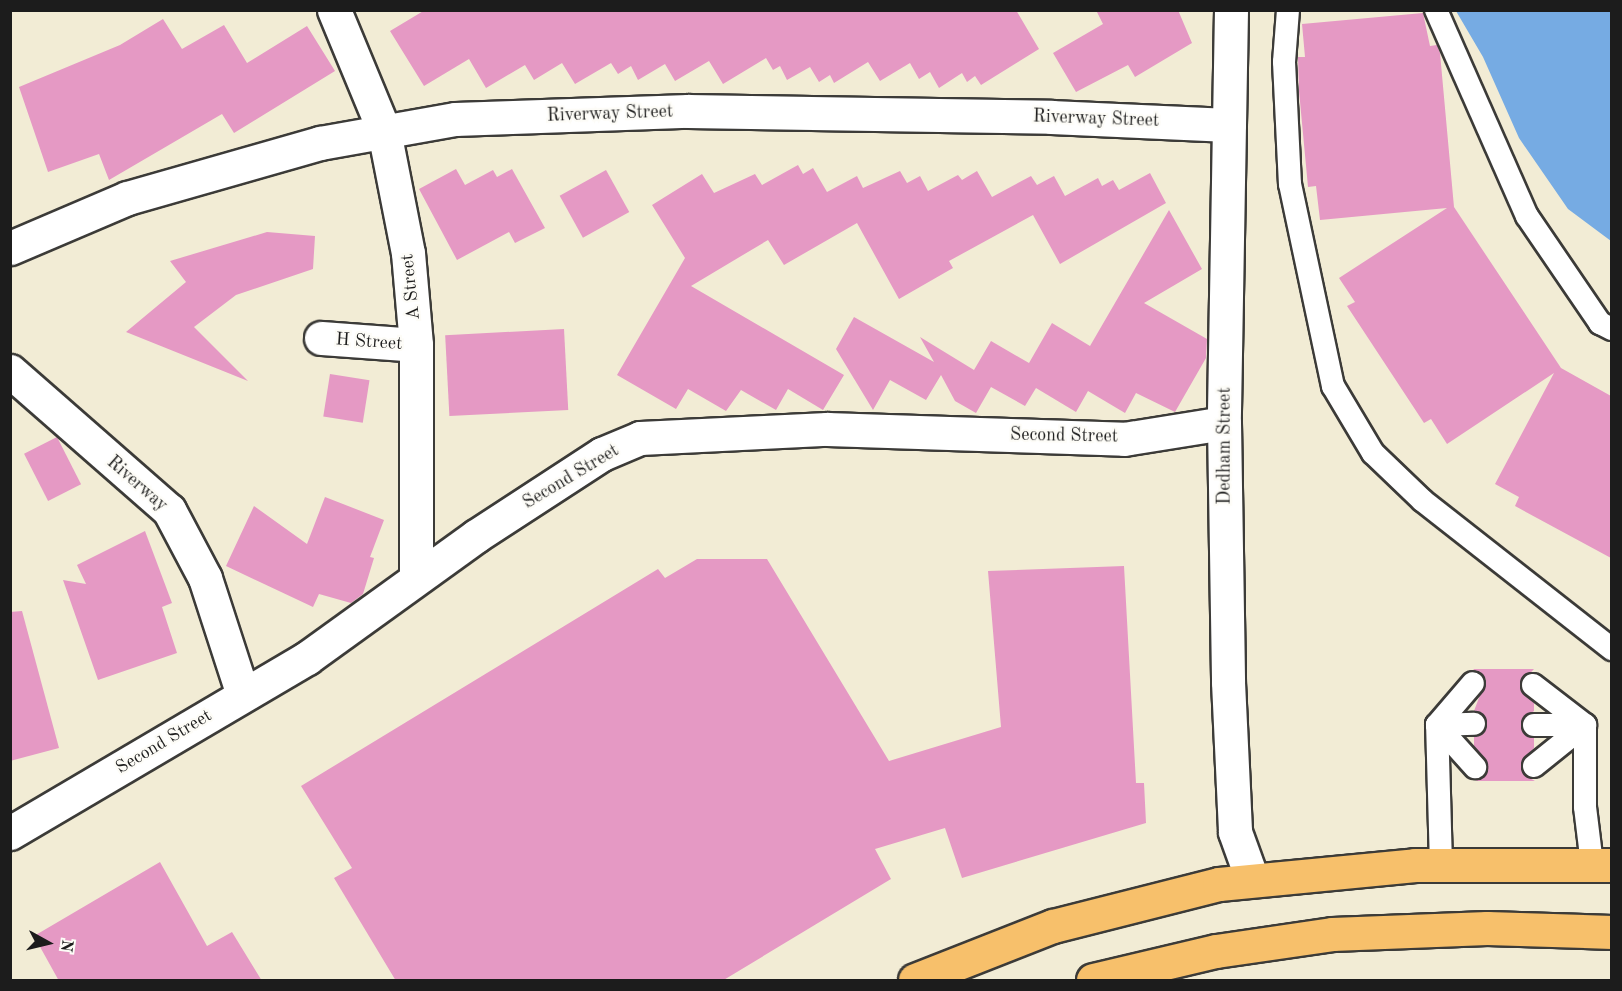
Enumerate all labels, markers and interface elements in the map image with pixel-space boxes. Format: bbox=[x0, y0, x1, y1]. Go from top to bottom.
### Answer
street label: Riverway Street bbox=[546, 101, 674, 127]
street label: Riverway Street bbox=[1032, 106, 1160, 132]
street label: A Street bbox=[397, 253, 425, 321]
street label: H Street bbox=[335, 329, 403, 355]
street label: Dedham Street bbox=[1214, 387, 1236, 505]
street label: Second Street bbox=[1010, 424, 1118, 448]
street label: Second Street bbox=[519, 440, 623, 514]
street label: Riverway bbox=[102, 452, 172, 516]
street label: Second Street bbox=[112, 705, 216, 779]
north arrow bbox=[18, 913, 78, 973]
text: N bbox=[57, 938, 75, 953]

